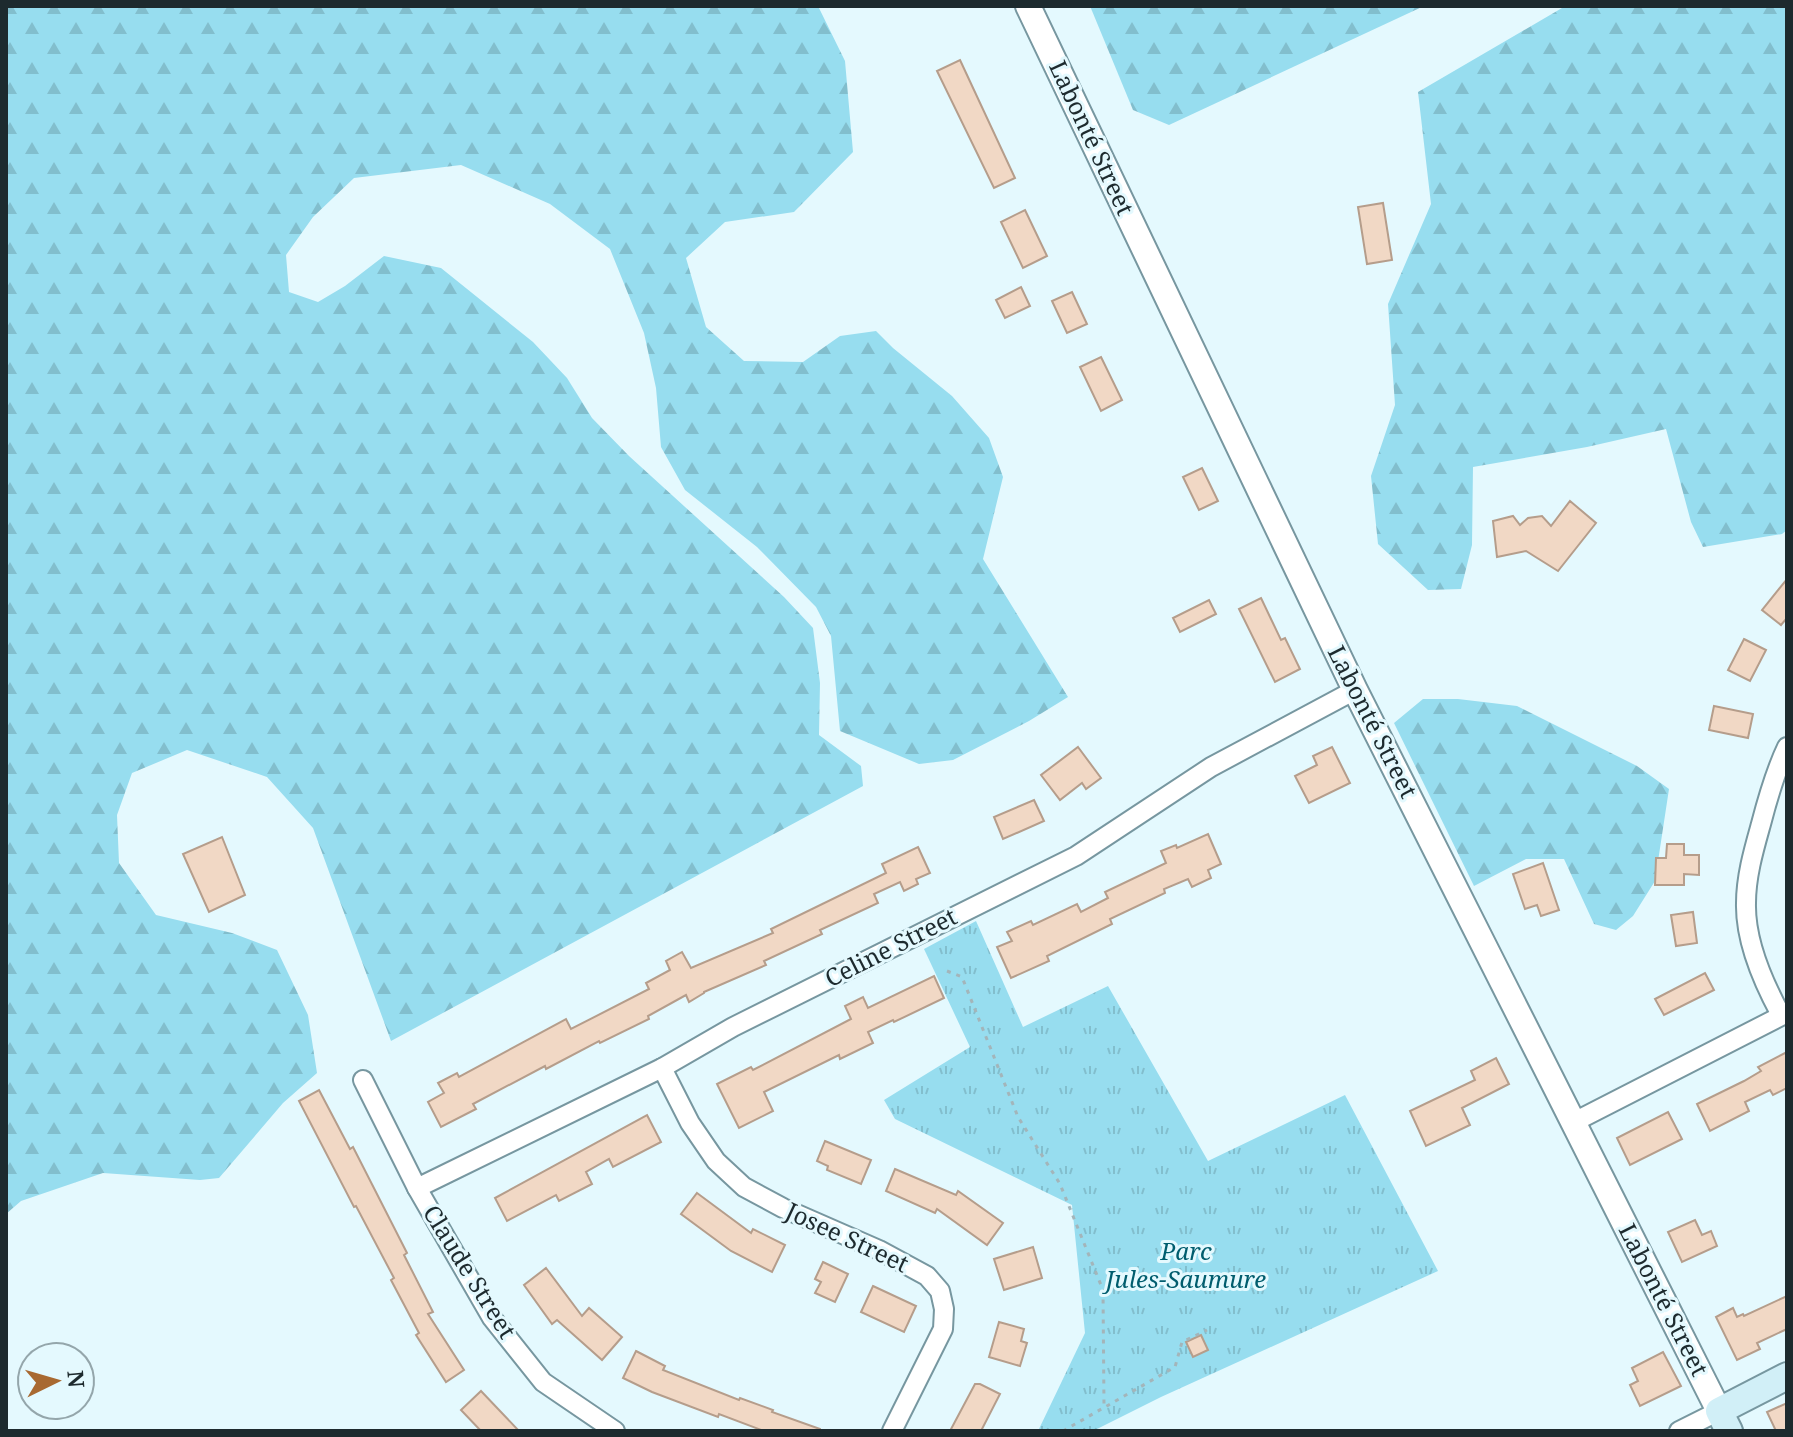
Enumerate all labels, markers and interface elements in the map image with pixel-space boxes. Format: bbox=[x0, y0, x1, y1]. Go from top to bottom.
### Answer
street label: Labonté Street bbox=[1042, 55, 1143, 220]
street label: Labonté Street bbox=[1321, 639, 1426, 803]
street label: Celine Street bbox=[819, 899, 962, 994]
street label: Josee Street bbox=[780, 1193, 914, 1280]
street label: Claude Street bbox=[416, 1198, 524, 1344]
street label: Labonté Street bbox=[1612, 1217, 1717, 1381]
park label: Parc Jules-Saumure bbox=[1102, 1234, 1266, 1295]
north arrow bbox=[16, 1341, 96, 1421]
text: N bbox=[61, 1369, 93, 1389]

